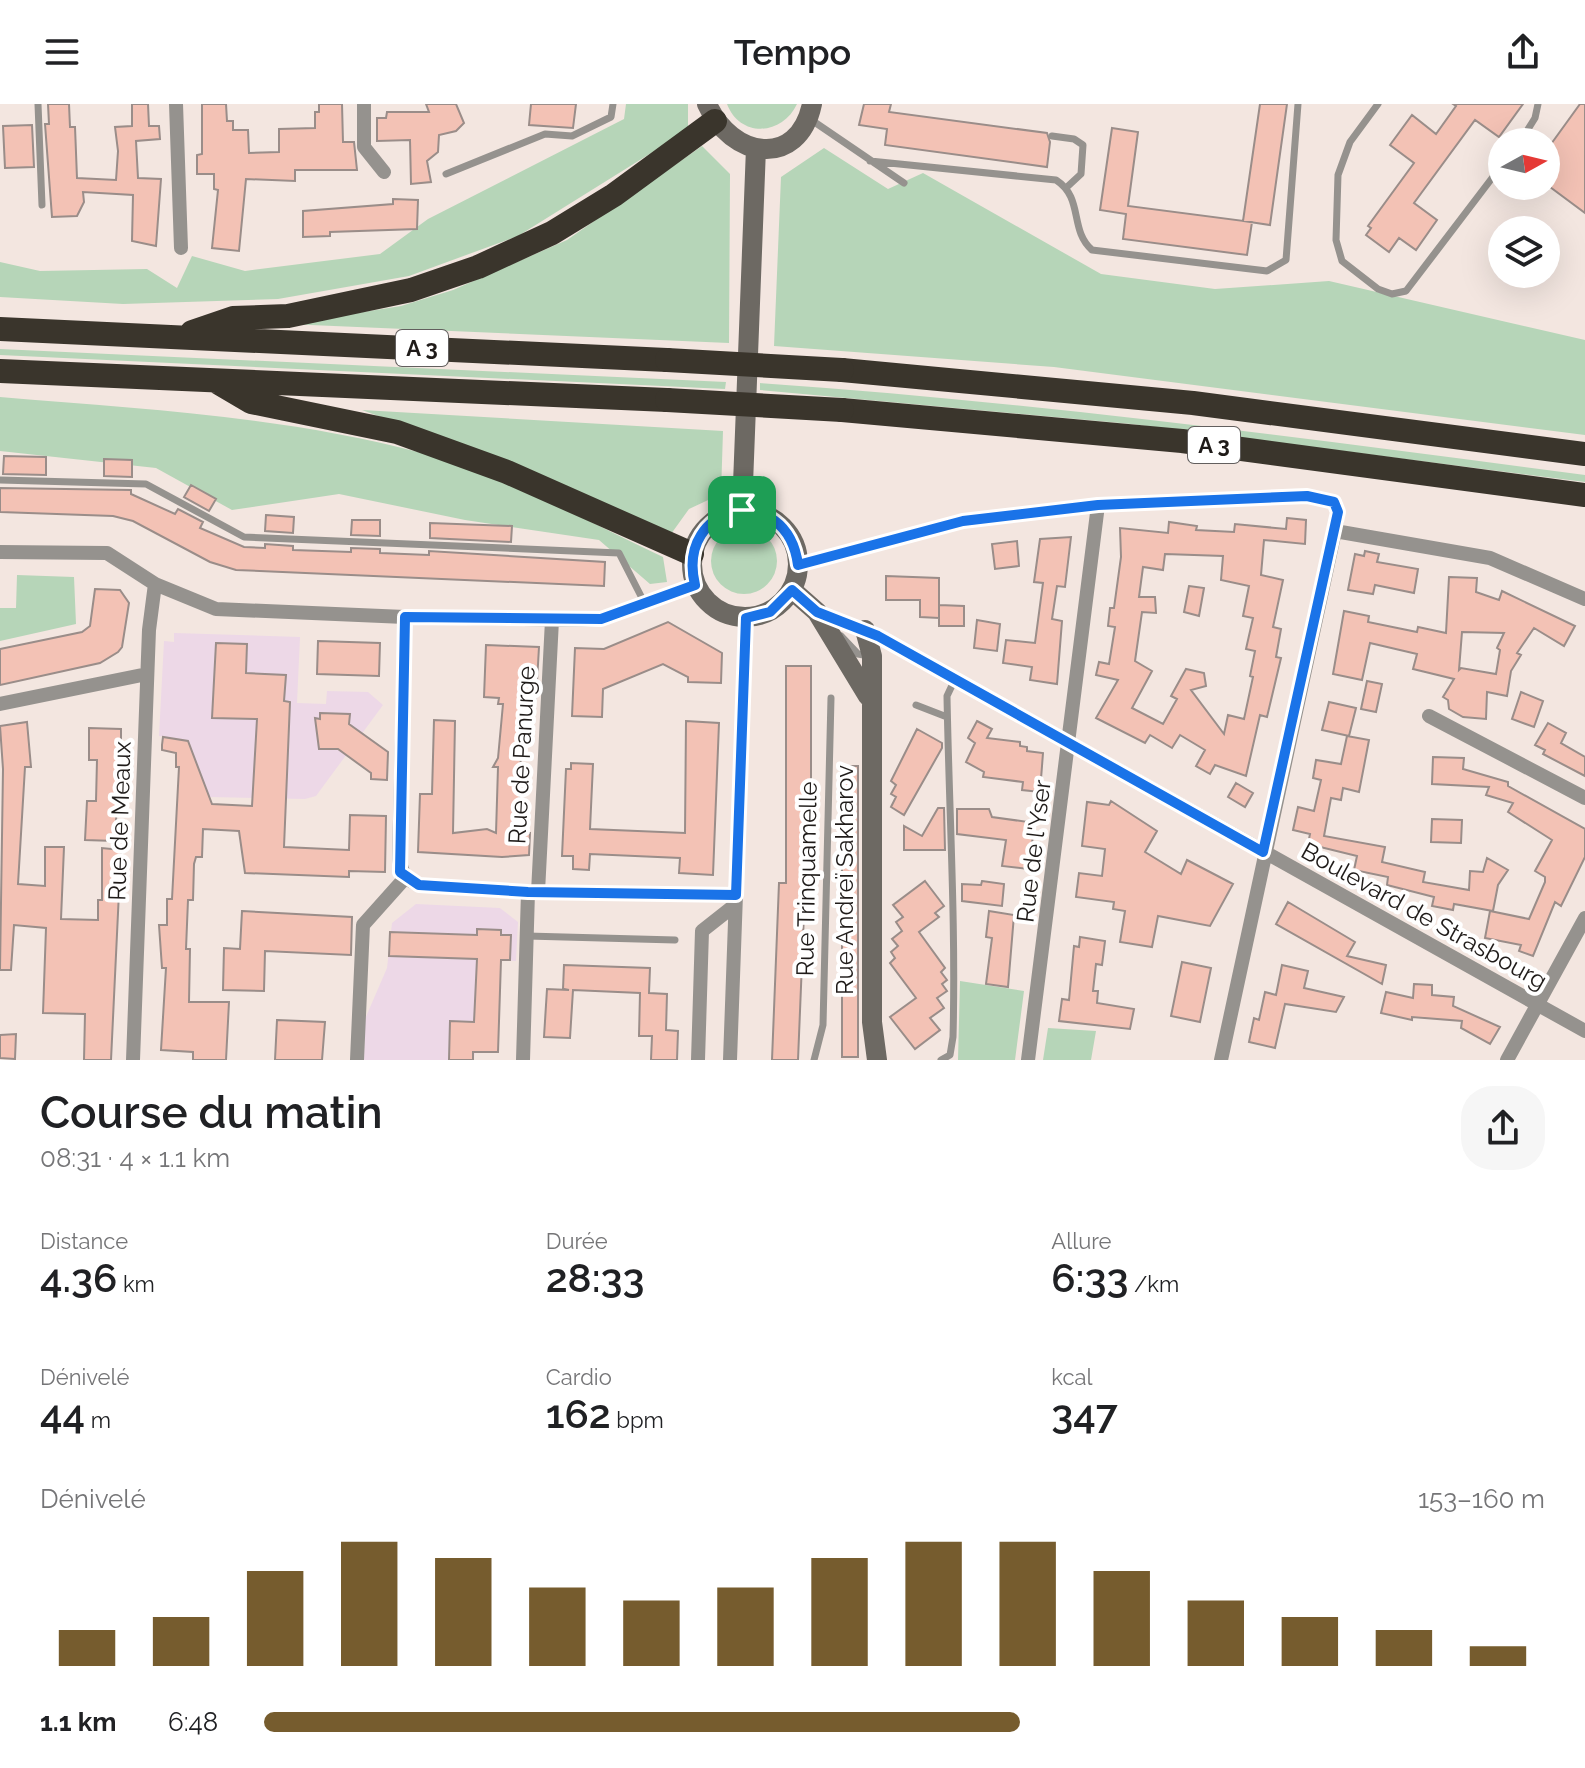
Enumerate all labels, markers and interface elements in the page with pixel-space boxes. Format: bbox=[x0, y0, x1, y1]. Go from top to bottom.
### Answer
icon: menu bbox=[40, 30, 84, 74]
icon: share bbox=[1501, 30, 1545, 74]
text: Tempo bbox=[734, 31, 851, 73]
north arrow bbox=[1488, 128, 1560, 200]
map controls bbox=[1488, 128, 1560, 288]
button: layers bbox=[1488, 216, 1560, 288]
road number: A 3 bbox=[396, 330, 448, 366]
road number: A 3 bbox=[1188, 427, 1240, 463]
pin bbox=[708, 476, 776, 544]
icon: arrive bbox=[720, 488, 764, 532]
street label: Rue de Panurge bbox=[502, 665, 541, 845]
street label: Rue de Meaux bbox=[102, 741, 137, 901]
street label: Rue Andreï Sakharov bbox=[830, 765, 859, 995]
street label: Rue de l'Yser bbox=[1010, 777, 1057, 924]
street label: Rue Trinquamelle bbox=[790, 781, 823, 977]
street label: Boulevard de Strasbourg bbox=[1296, 836, 1552, 995]
button: share bbox=[1461, 1086, 1545, 1170]
text: Course du matin bbox=[40, 1087, 383, 1138]
text: 08:31 · 4 × 1.1 km bbox=[40, 1143, 230, 1173]
text: Distance bbox=[40, 1228, 128, 1254]
text: Durée bbox=[546, 1228, 608, 1254]
text: Allure bbox=[1051, 1228, 1112, 1254]
text: 4.36 bbox=[40, 1254, 117, 1301]
text: 28:33 bbox=[546, 1254, 645, 1301]
text: 6:33 bbox=[1051, 1254, 1128, 1301]
text: km bbox=[117, 1271, 155, 1297]
text: /km bbox=[1128, 1271, 1179, 1297]
text: Dénivelé bbox=[40, 1364, 129, 1390]
text: Cardio bbox=[546, 1364, 612, 1390]
text: kcal bbox=[1051, 1364, 1092, 1390]
text: 44 bbox=[40, 1390, 85, 1437]
text: 162 bbox=[546, 1390, 611, 1437]
text: 347 bbox=[1051, 1390, 1118, 1437]
text: m bbox=[85, 1407, 111, 1433]
text: bpm bbox=[611, 1407, 664, 1433]
text: Dénivelé bbox=[40, 1484, 146, 1514]
text: 153–160 m bbox=[1418, 1484, 1545, 1514]
text: 1.1 km bbox=[40, 1707, 117, 1737]
text: 6:48 bbox=[168, 1707, 218, 1737]

